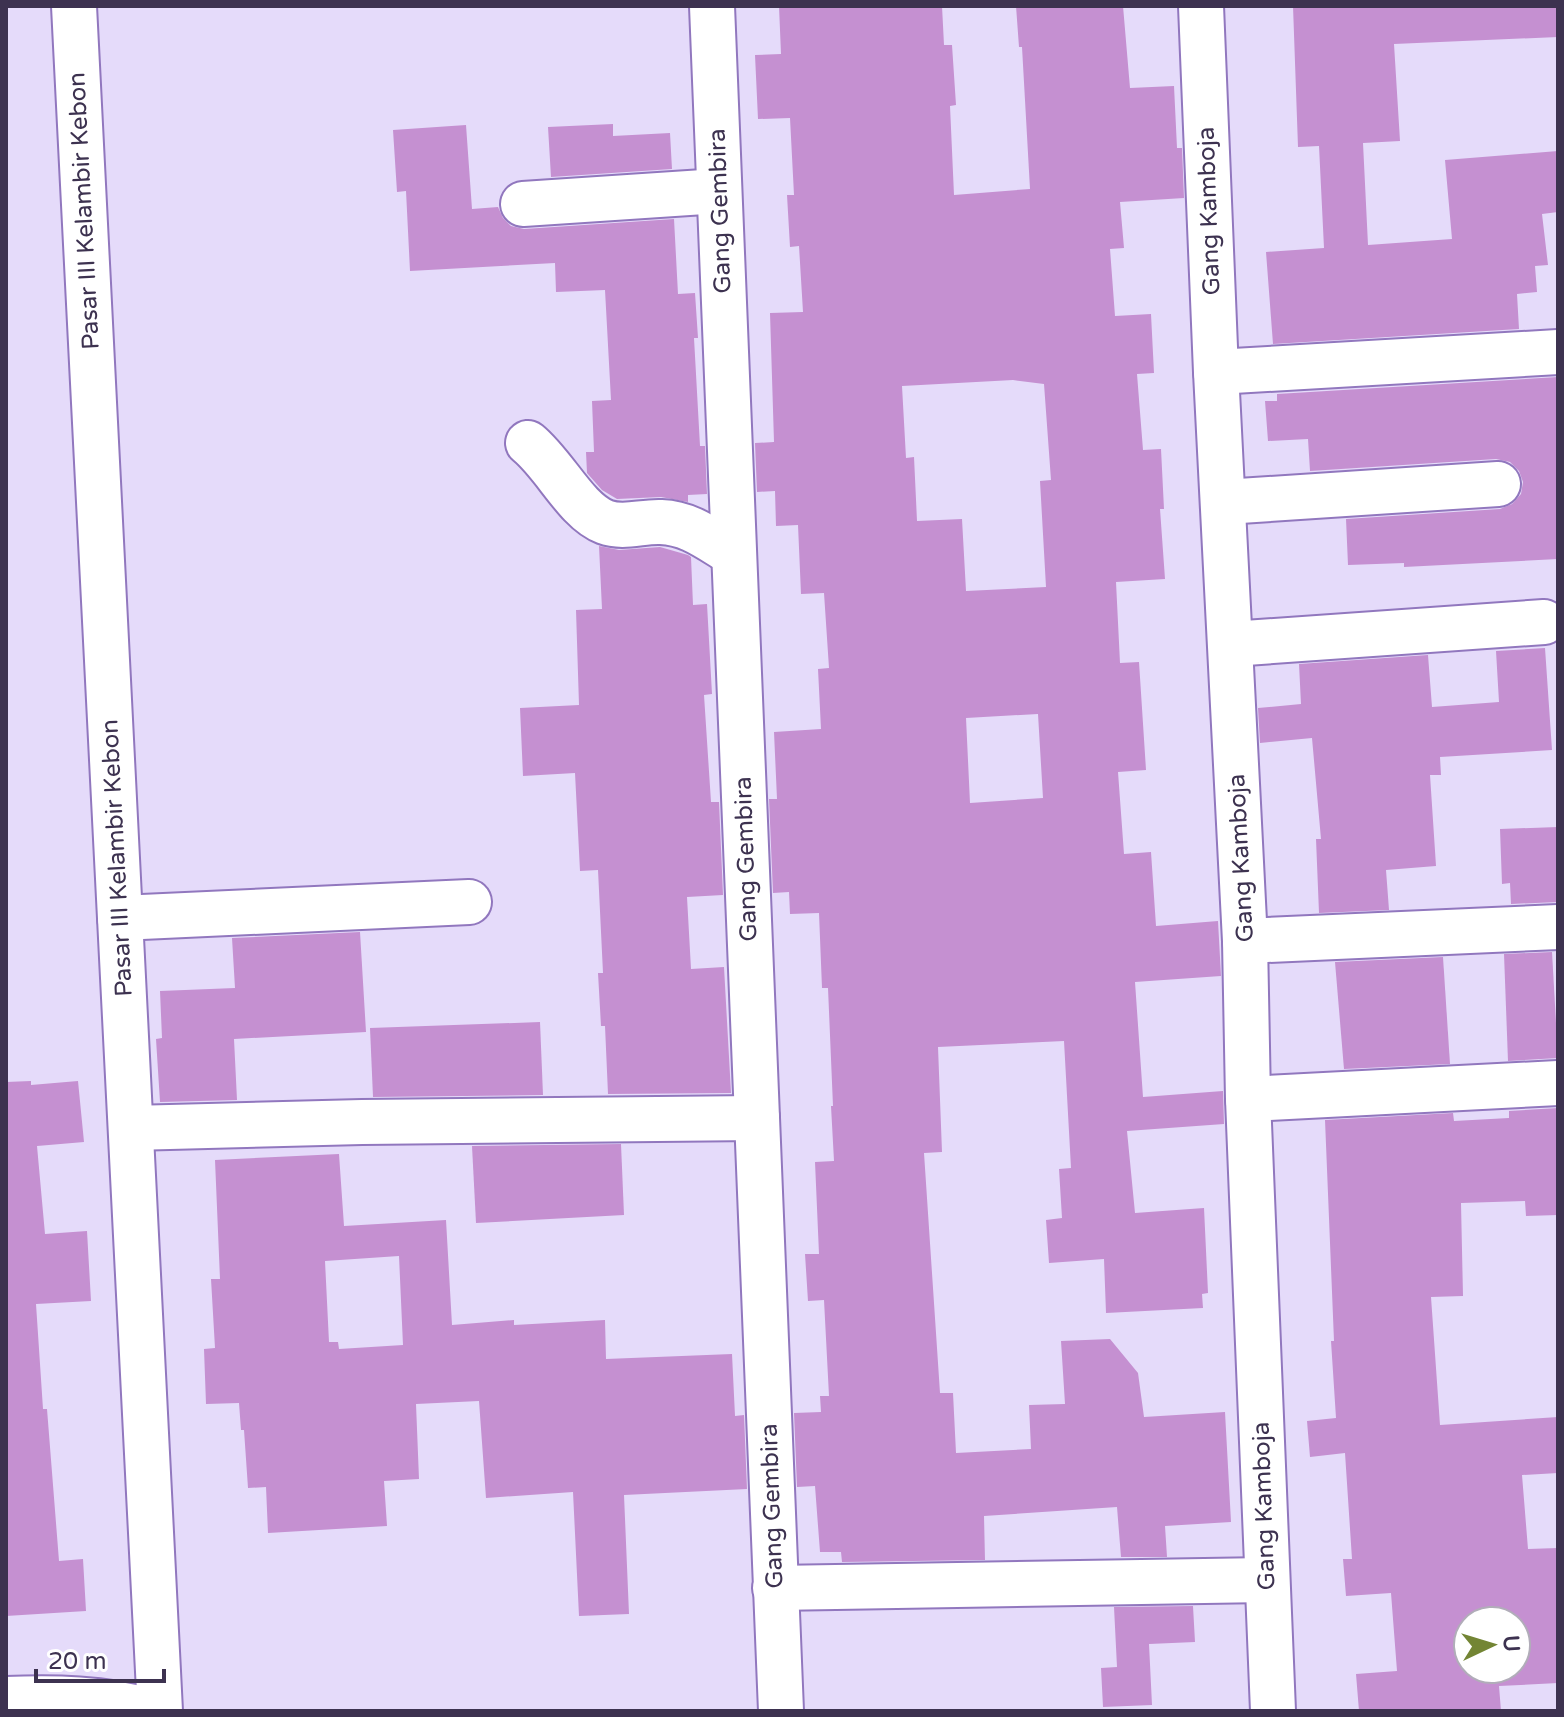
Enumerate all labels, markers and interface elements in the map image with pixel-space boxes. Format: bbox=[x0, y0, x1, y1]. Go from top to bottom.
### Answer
street label: Pasar III Kelambir Kebon bbox=[62, 71, 106, 351]
street label: Gang Kamboja bbox=[1192, 126, 1226, 296]
street label: Gang Gembira bbox=[703, 128, 737, 294]
street label: Pasar III Kelambir Kebon bbox=[95, 718, 139, 998]
street label: Gang Kamboja bbox=[1222, 773, 1260, 943]
street label: Gang Gembira bbox=[729, 776, 763, 942]
street label: Gang Kamboja bbox=[1247, 1421, 1281, 1591]
street label: Gang Gembira bbox=[755, 1423, 789, 1589]
north arrow bbox=[1452, 1605, 1532, 1685]
scale bar bbox=[36, 1633, 164, 1683]
text: U bbox=[1497, 1634, 1525, 1653]
text: 20 m bbox=[48, 1647, 106, 1676]

